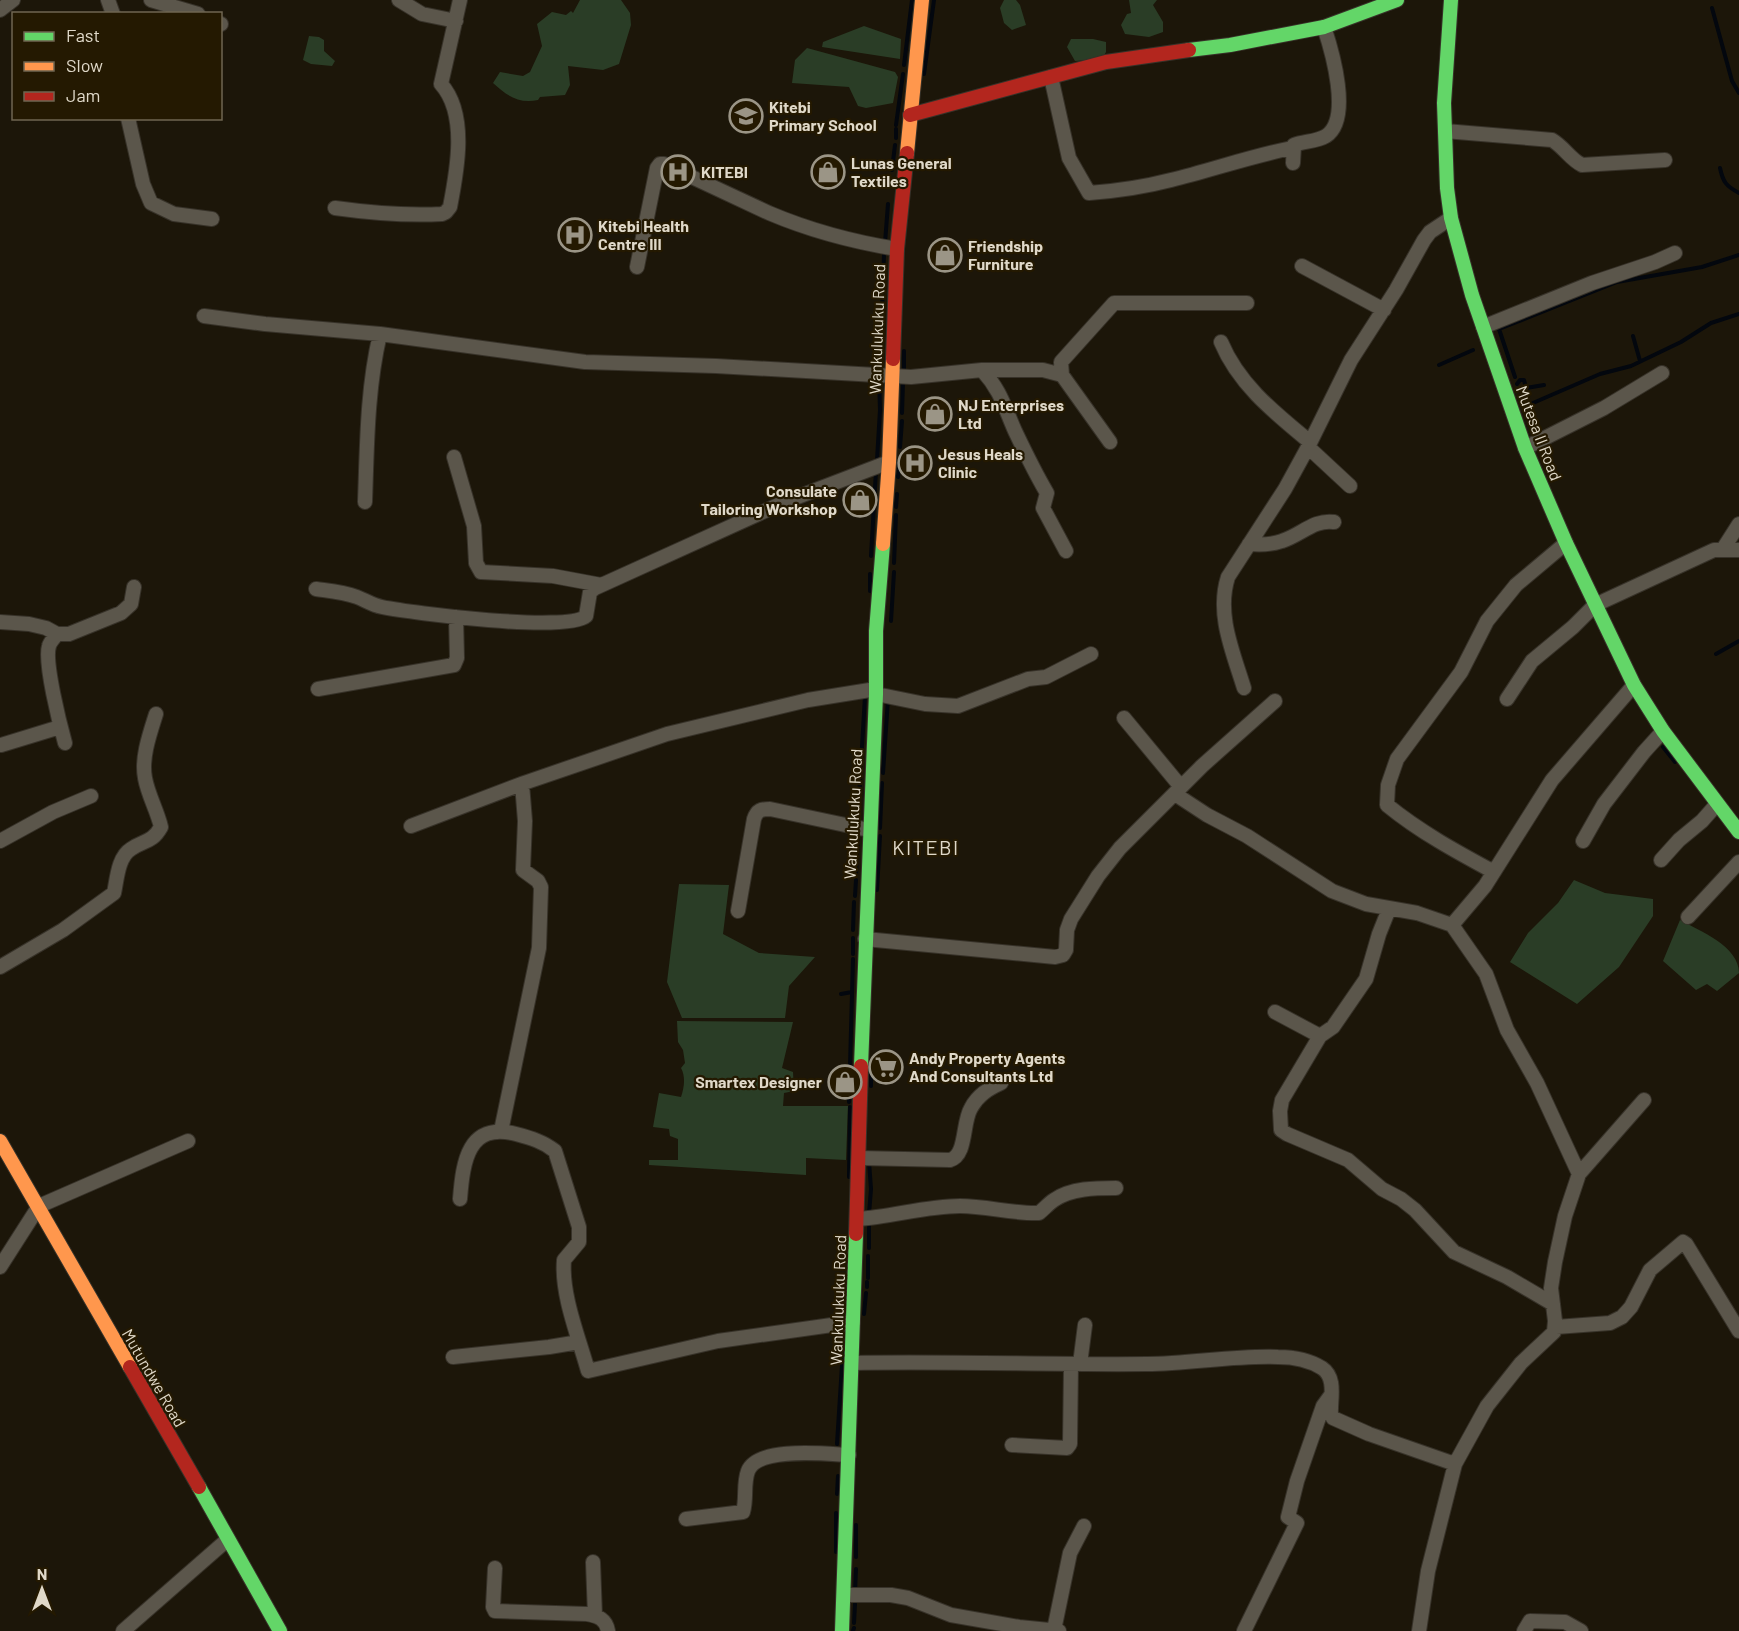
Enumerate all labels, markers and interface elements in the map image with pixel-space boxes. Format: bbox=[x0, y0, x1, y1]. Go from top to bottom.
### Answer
legend bbox=[12, 12, 222, 120]
text: Fast bbox=[66, 24, 100, 46]
text: Slow bbox=[66, 54, 103, 76]
text: Jam bbox=[66, 84, 100, 106]
place label: Kitebi Primary School bbox=[769, 97, 877, 134]
school or university icon: Kitebi Primary School bbox=[728, 98, 764, 134]
place label: Lunas General Textiles bbox=[851, 153, 952, 190]
hospital icon: KITEBI bbox=[660, 154, 696, 190]
shop icon: Lunas General Textiles bbox=[810, 154, 846, 190]
place label: KITEBI bbox=[701, 162, 748, 181]
place label: Kitebi Health Centre III bbox=[598, 216, 689, 253]
hospital icon: Kitebi Health Centre III bbox=[557, 217, 593, 253]
place label: Friendship Furniture bbox=[968, 236, 1043, 273]
shop icon: Friendship Furniture bbox=[927, 237, 963, 273]
street label: Wankulukuku Road bbox=[865, 263, 888, 395]
street label: Mutesa II Road bbox=[1513, 383, 1566, 483]
place label: NJ Enterprises Ltd bbox=[958, 395, 1064, 432]
shop icon: NJ Enterprises Ltd bbox=[917, 396, 953, 432]
place label: Jesus Heals Clinic bbox=[938, 444, 1023, 481]
hospital icon: Jesus Heals Clinic bbox=[897, 445, 933, 481]
place label: Consulate Tailoring Workshop bbox=[701, 481, 837, 518]
shop icon: Consulate Tailoring Workshop bbox=[842, 482, 878, 518]
street label: Wankulukuku Road bbox=[840, 748, 865, 880]
district label: KITEBI bbox=[892, 835, 960, 859]
place label: Andy Property Agents And Consultants Ltd bbox=[909, 1048, 1065, 1085]
supermarket icon: Andy Property Agents And Consultants Ltd bbox=[868, 1049, 904, 1085]
shop icon: Smartex Designer bbox=[827, 1064, 863, 1100]
place label: Smartex Designer bbox=[695, 1072, 822, 1091]
street label: Wankulukuku Road bbox=[826, 1234, 849, 1366]
street label: Mutundwe Road bbox=[119, 1325, 190, 1430]
north arrow bbox=[12, 1559, 72, 1619]
text: N bbox=[37, 1564, 47, 1583]

